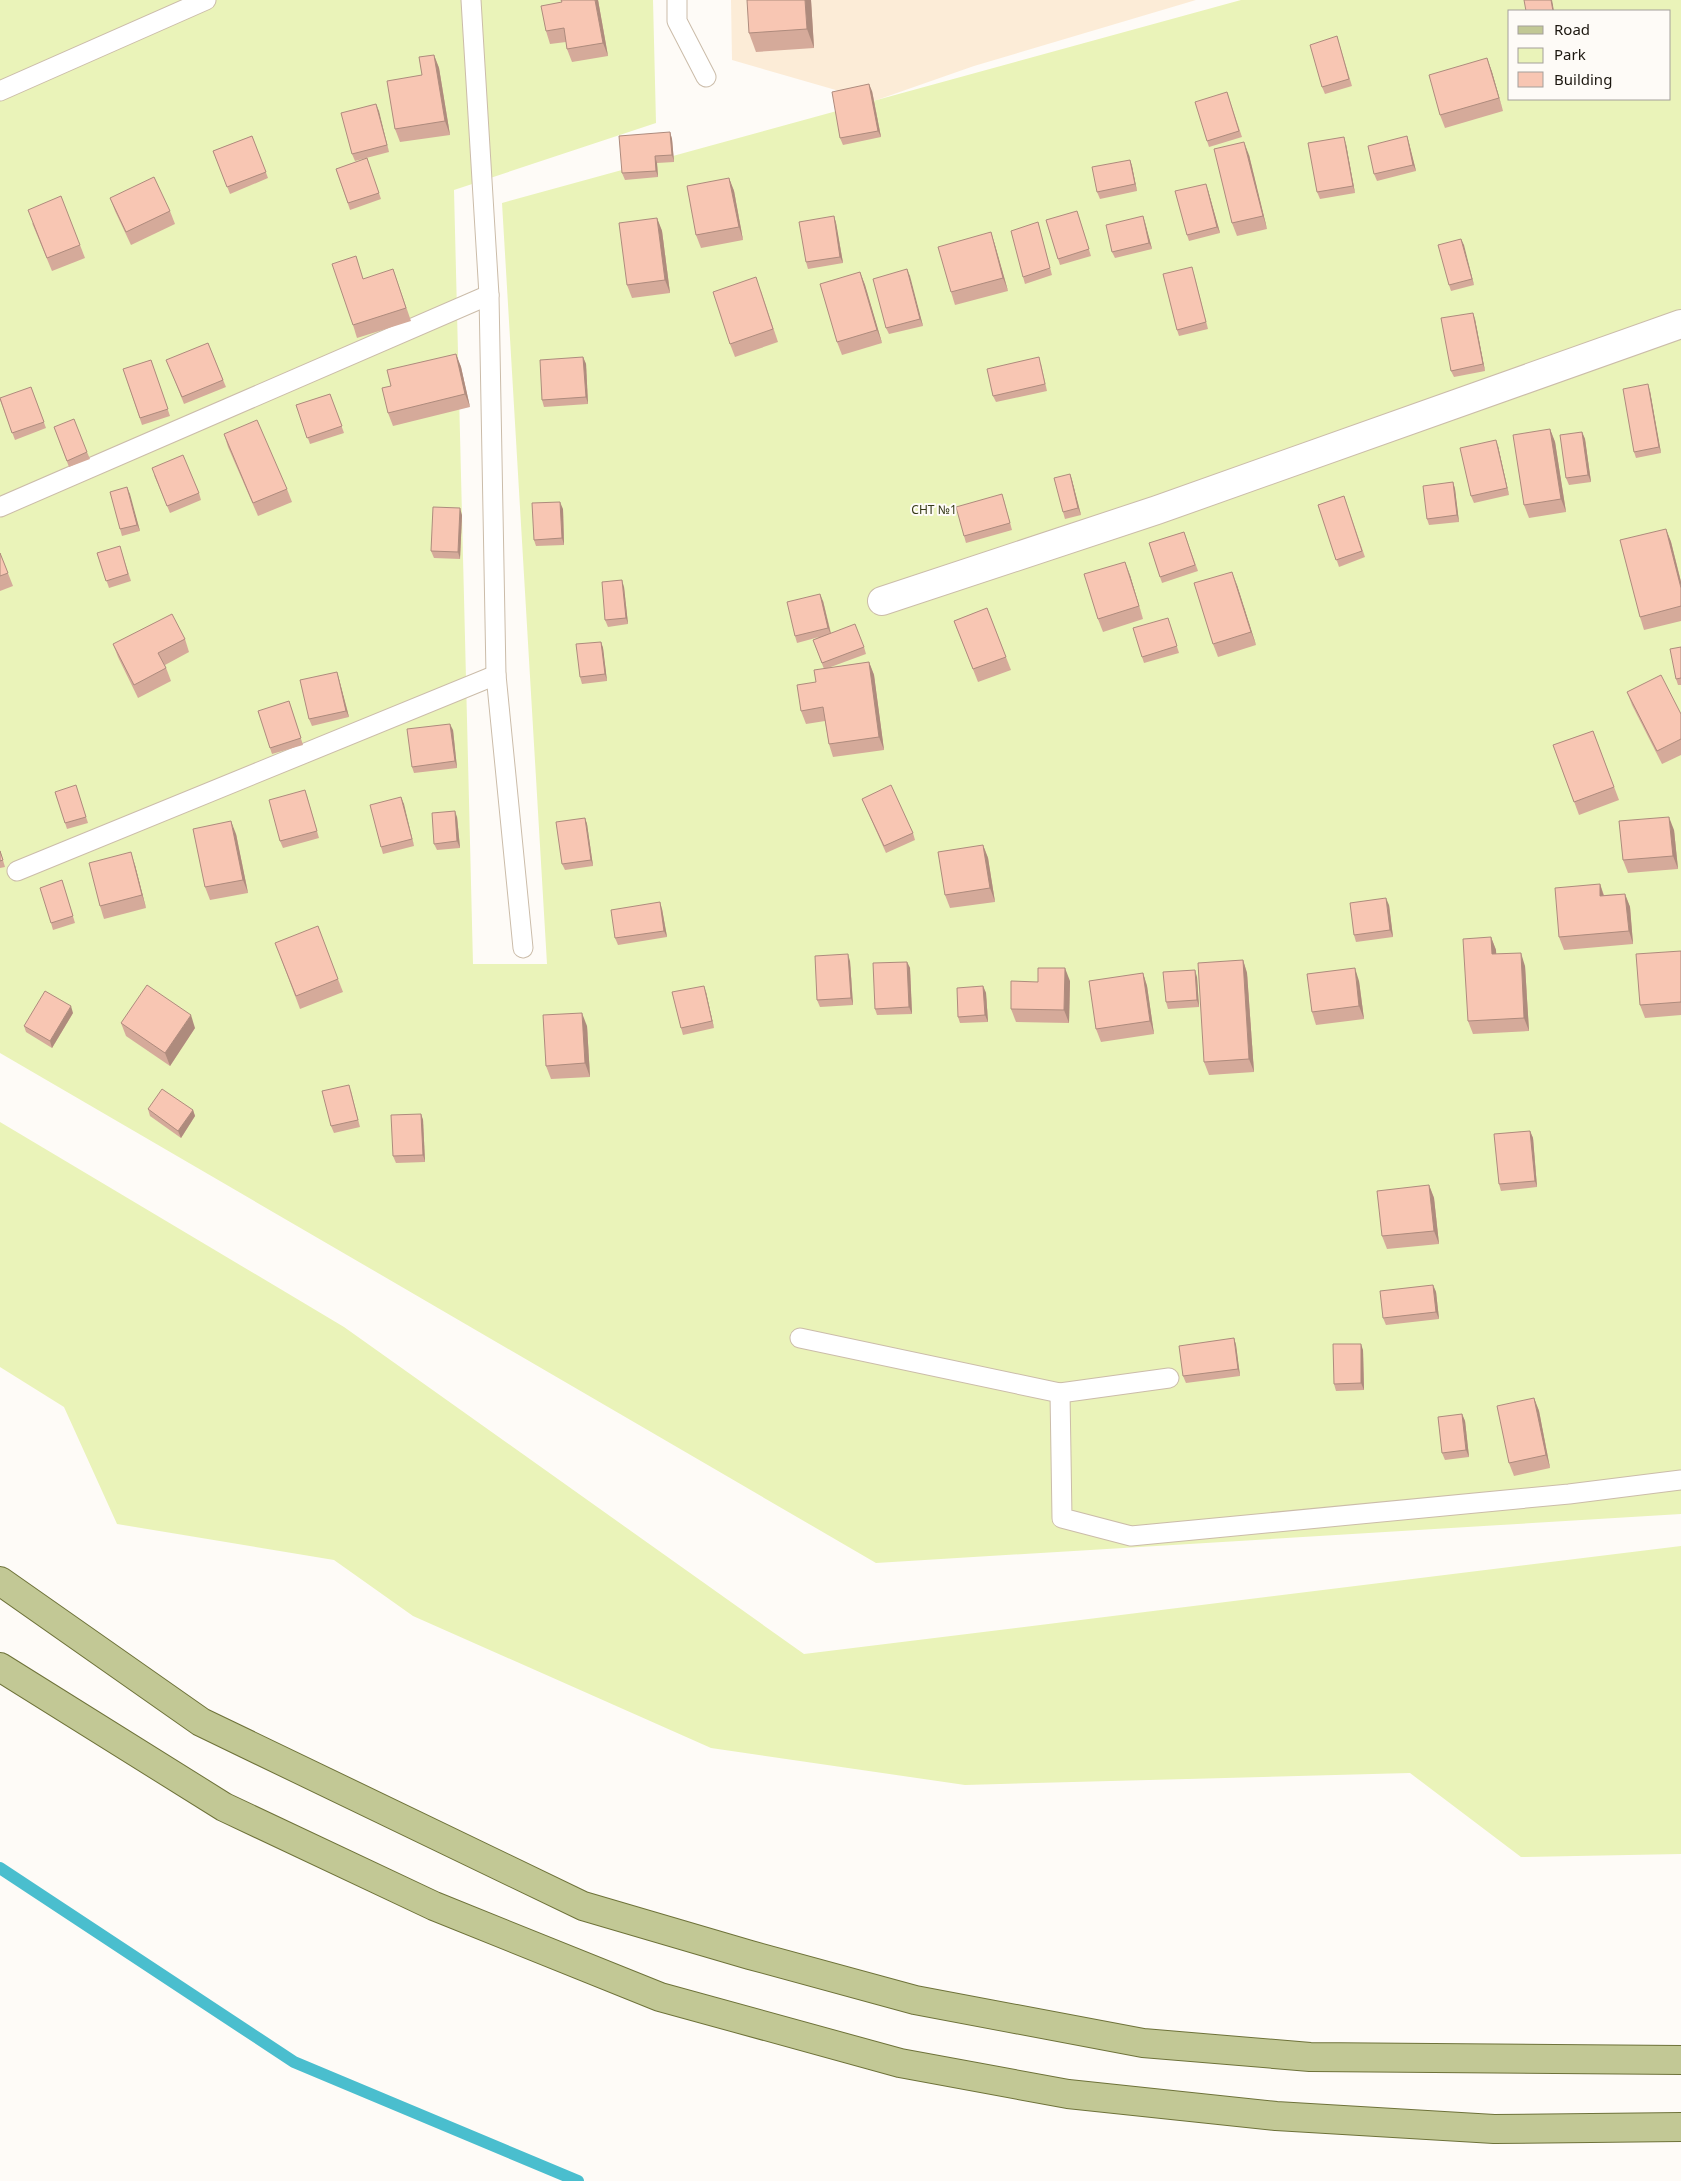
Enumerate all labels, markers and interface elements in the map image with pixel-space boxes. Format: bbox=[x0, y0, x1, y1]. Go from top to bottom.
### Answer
legend bbox=[1508, 10, 1671, 100]
text: Road bbox=[1554, 19, 1590, 39]
text: Park bbox=[1554, 44, 1586, 64]
text: Building bbox=[1554, 69, 1612, 89]
park label: СНТ №1 bbox=[911, 501, 957, 518]

